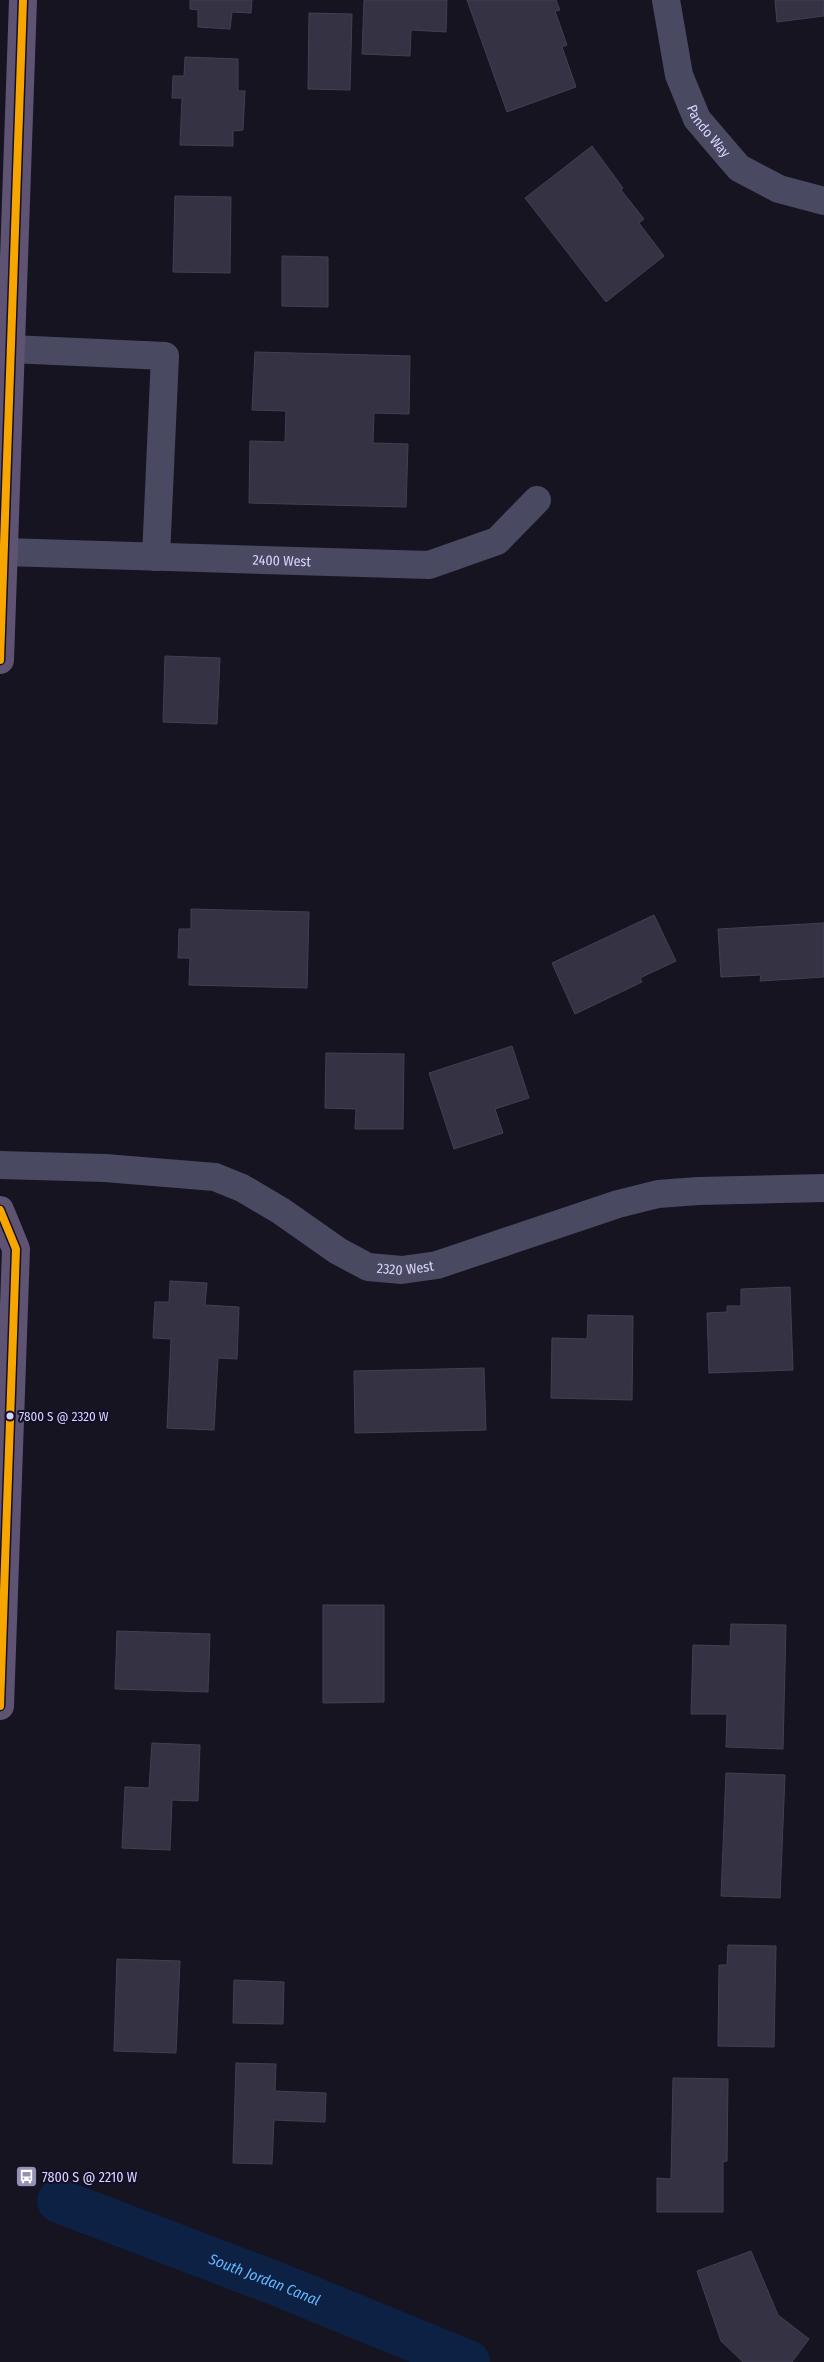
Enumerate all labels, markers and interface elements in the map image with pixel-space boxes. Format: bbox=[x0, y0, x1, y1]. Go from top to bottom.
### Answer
street label: Pando Way bbox=[684, 102, 735, 161]
street label: 2400 West bbox=[252, 551, 312, 570]
street label: 2320 West bbox=[376, 1257, 435, 1279]
place label: 7800 S @ 2320 W bbox=[19, 1409, 109, 1424]
marker: 7800 S @ 2320 W bbox=[5, 1411, 15, 1421]
bus stop icon: 7800 S @ 2210 W bbox=[14, 2165, 38, 2189]
place label: 7800 S @ 2210 W bbox=[42, 2169, 138, 2186]
water label: South Jordan Canal bbox=[205, 2250, 323, 2310]

